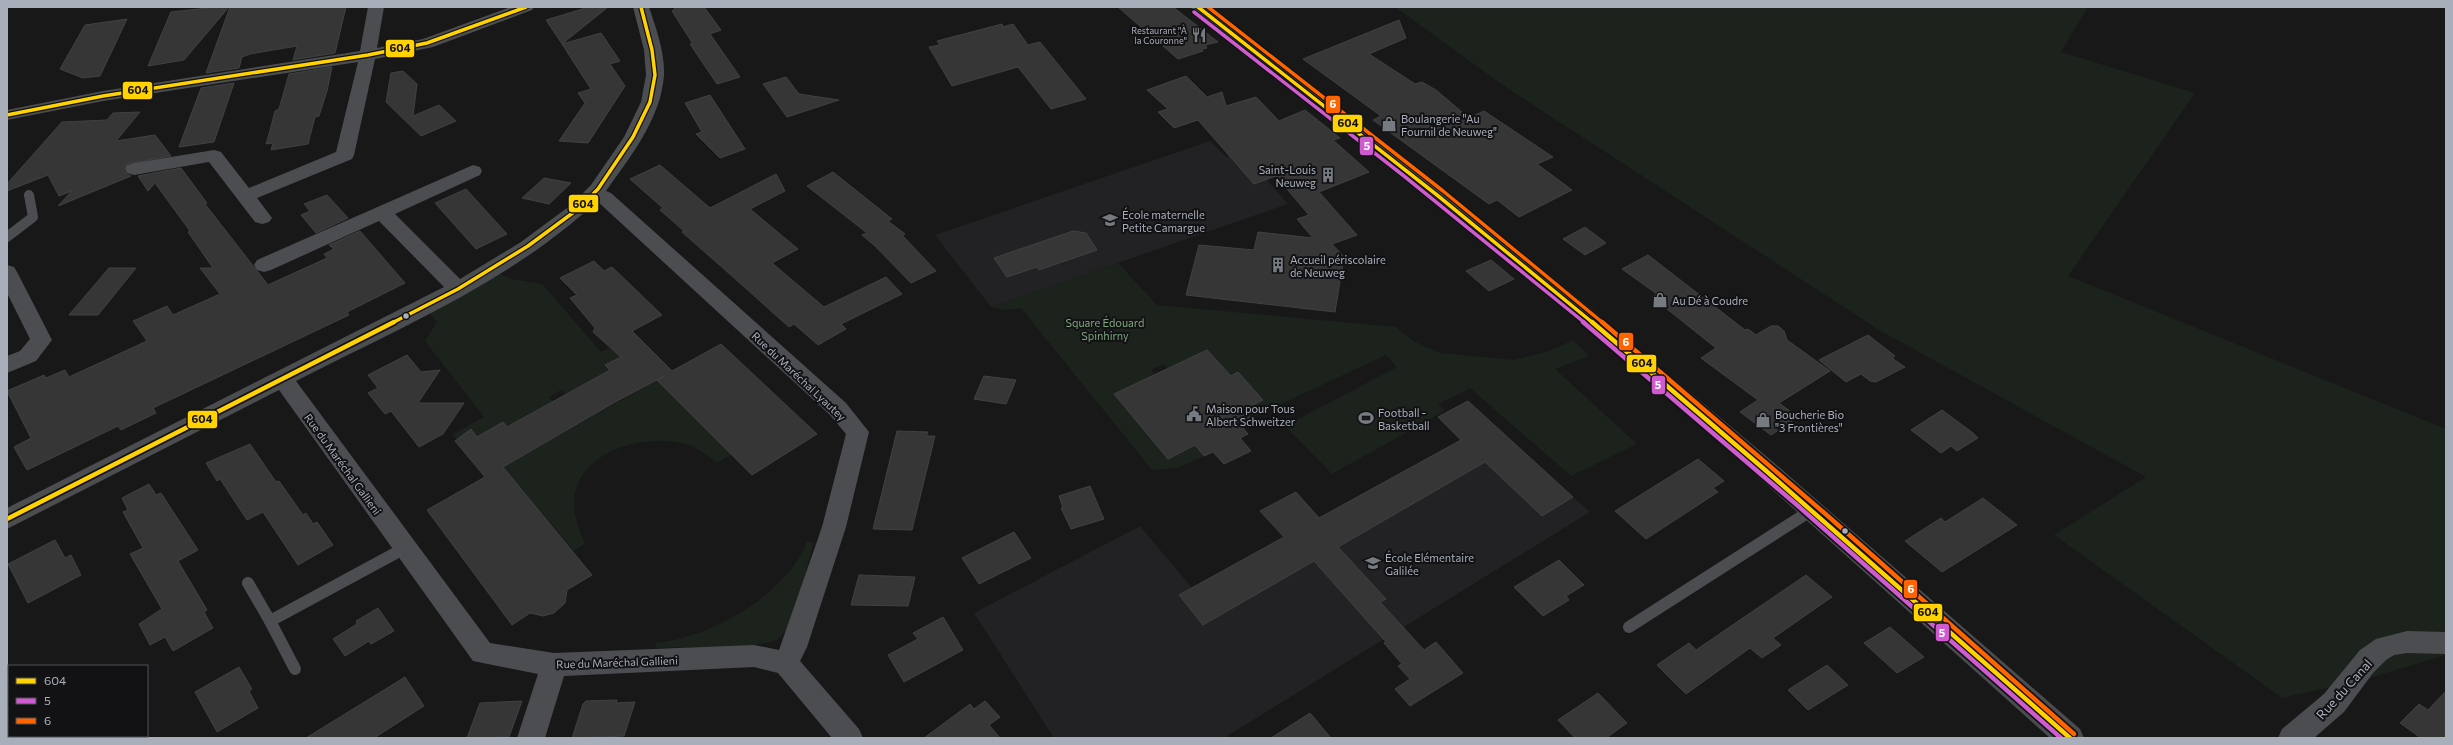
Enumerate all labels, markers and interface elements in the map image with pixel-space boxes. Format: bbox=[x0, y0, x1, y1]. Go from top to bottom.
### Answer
place label: Restaurant "À la Couronne" bbox=[1131, 24, 1187, 46]
restaurant icon: Restaurant "À la Couronne" bbox=[1190, 26, 1208, 44]
line badge: 604 bbox=[385, 39, 415, 58]
text: 604 bbox=[390, 41, 411, 54]
line badge: 604 bbox=[122, 81, 153, 100]
text: 604 bbox=[128, 83, 149, 96]
line badge: 6 bbox=[1325, 95, 1341, 114]
text: 6 bbox=[1330, 97, 1337, 110]
place label: Boulangerie "Au Fournil de Neuweg" bbox=[1401, 112, 1497, 138]
line badge: 604 bbox=[1332, 114, 1363, 133]
shop icon: Boulangerie "Au Fournil de Neuweg" bbox=[1380, 115, 1398, 133]
text: 604 bbox=[1338, 116, 1359, 129]
line badge: 5 bbox=[1359, 136, 1374, 156]
text: 5 bbox=[1364, 139, 1370, 152]
place label: Saint-Louis Neuweg bbox=[1259, 163, 1316, 189]
building icon: Saint-Louis Neuweg bbox=[1319, 166, 1337, 184]
line badge: 604 bbox=[568, 194, 599, 213]
text: 604 bbox=[573, 197, 594, 210]
place label: École maternelle Petite Camargue bbox=[1122, 207, 1205, 234]
school or university icon: École maternelle Petite Camargue bbox=[1101, 211, 1119, 229]
place label: Accueil périscolaire de Neuweg bbox=[1290, 253, 1386, 279]
building icon: Accueil périscolaire de Neuweg bbox=[1269, 256, 1287, 274]
shop icon: Au Dé à Coudre bbox=[1651, 291, 1669, 309]
place label: Au Dé à Coudre bbox=[1672, 294, 1748, 307]
unlabelled marker bbox=[401, 311, 411, 321]
park label: Square Édouard Spinhirny bbox=[1066, 315, 1144, 342]
street label: Rue du Maréchal Lyautey bbox=[749, 329, 849, 423]
line badge: 6 bbox=[1618, 332, 1634, 351]
text: 6 bbox=[1623, 335, 1630, 348]
line badge: 604 bbox=[1626, 354, 1657, 373]
text: 604 bbox=[1632, 356, 1653, 369]
line badge: 5 bbox=[1651, 375, 1666, 395]
text: 5 bbox=[1655, 378, 1661, 391]
place label: Maison pour Tous Albert Schweitzer bbox=[1206, 402, 1296, 428]
public building icon: Maison pour Tous Albert Schweitzer bbox=[1185, 405, 1203, 423]
place label: Football - Basketball bbox=[1378, 406, 1430, 432]
place label: Boucherie Bio "3 Frontières" bbox=[1775, 408, 1844, 434]
sports icon: Football - Basketball bbox=[1357, 409, 1375, 427]
line badge: 604 bbox=[187, 410, 218, 429]
street label: Rue du Maréchal Gallieni bbox=[302, 411, 384, 517]
shop icon: Boucherie Bio "3 Frontières" bbox=[1754, 411, 1772, 429]
text: 604 bbox=[192, 412, 213, 425]
unlabelled marker bbox=[1840, 526, 1850, 536]
place label: École Elémentaire Galilée bbox=[1385, 550, 1474, 577]
school or university icon: École Elémentaire Galilée bbox=[1364, 554, 1382, 572]
line badge: 6 bbox=[1903, 579, 1918, 599]
text: 6 bbox=[1908, 582, 1915, 595]
line badge: 604 bbox=[1913, 603, 1943, 622]
text: 604 bbox=[1918, 605, 1939, 618]
line badge: 5 bbox=[1935, 623, 1950, 642]
text: 5 bbox=[1939, 626, 1945, 639]
street label: Rue du Maréchal Gallieni bbox=[556, 653, 678, 671]
street label: Rue du Canal bbox=[2313, 655, 2375, 723]
legend bbox=[8, 665, 148, 737]
text: 604 bbox=[44, 673, 66, 687]
text: 5 bbox=[44, 693, 51, 707]
text: 6 bbox=[44, 713, 51, 727]

